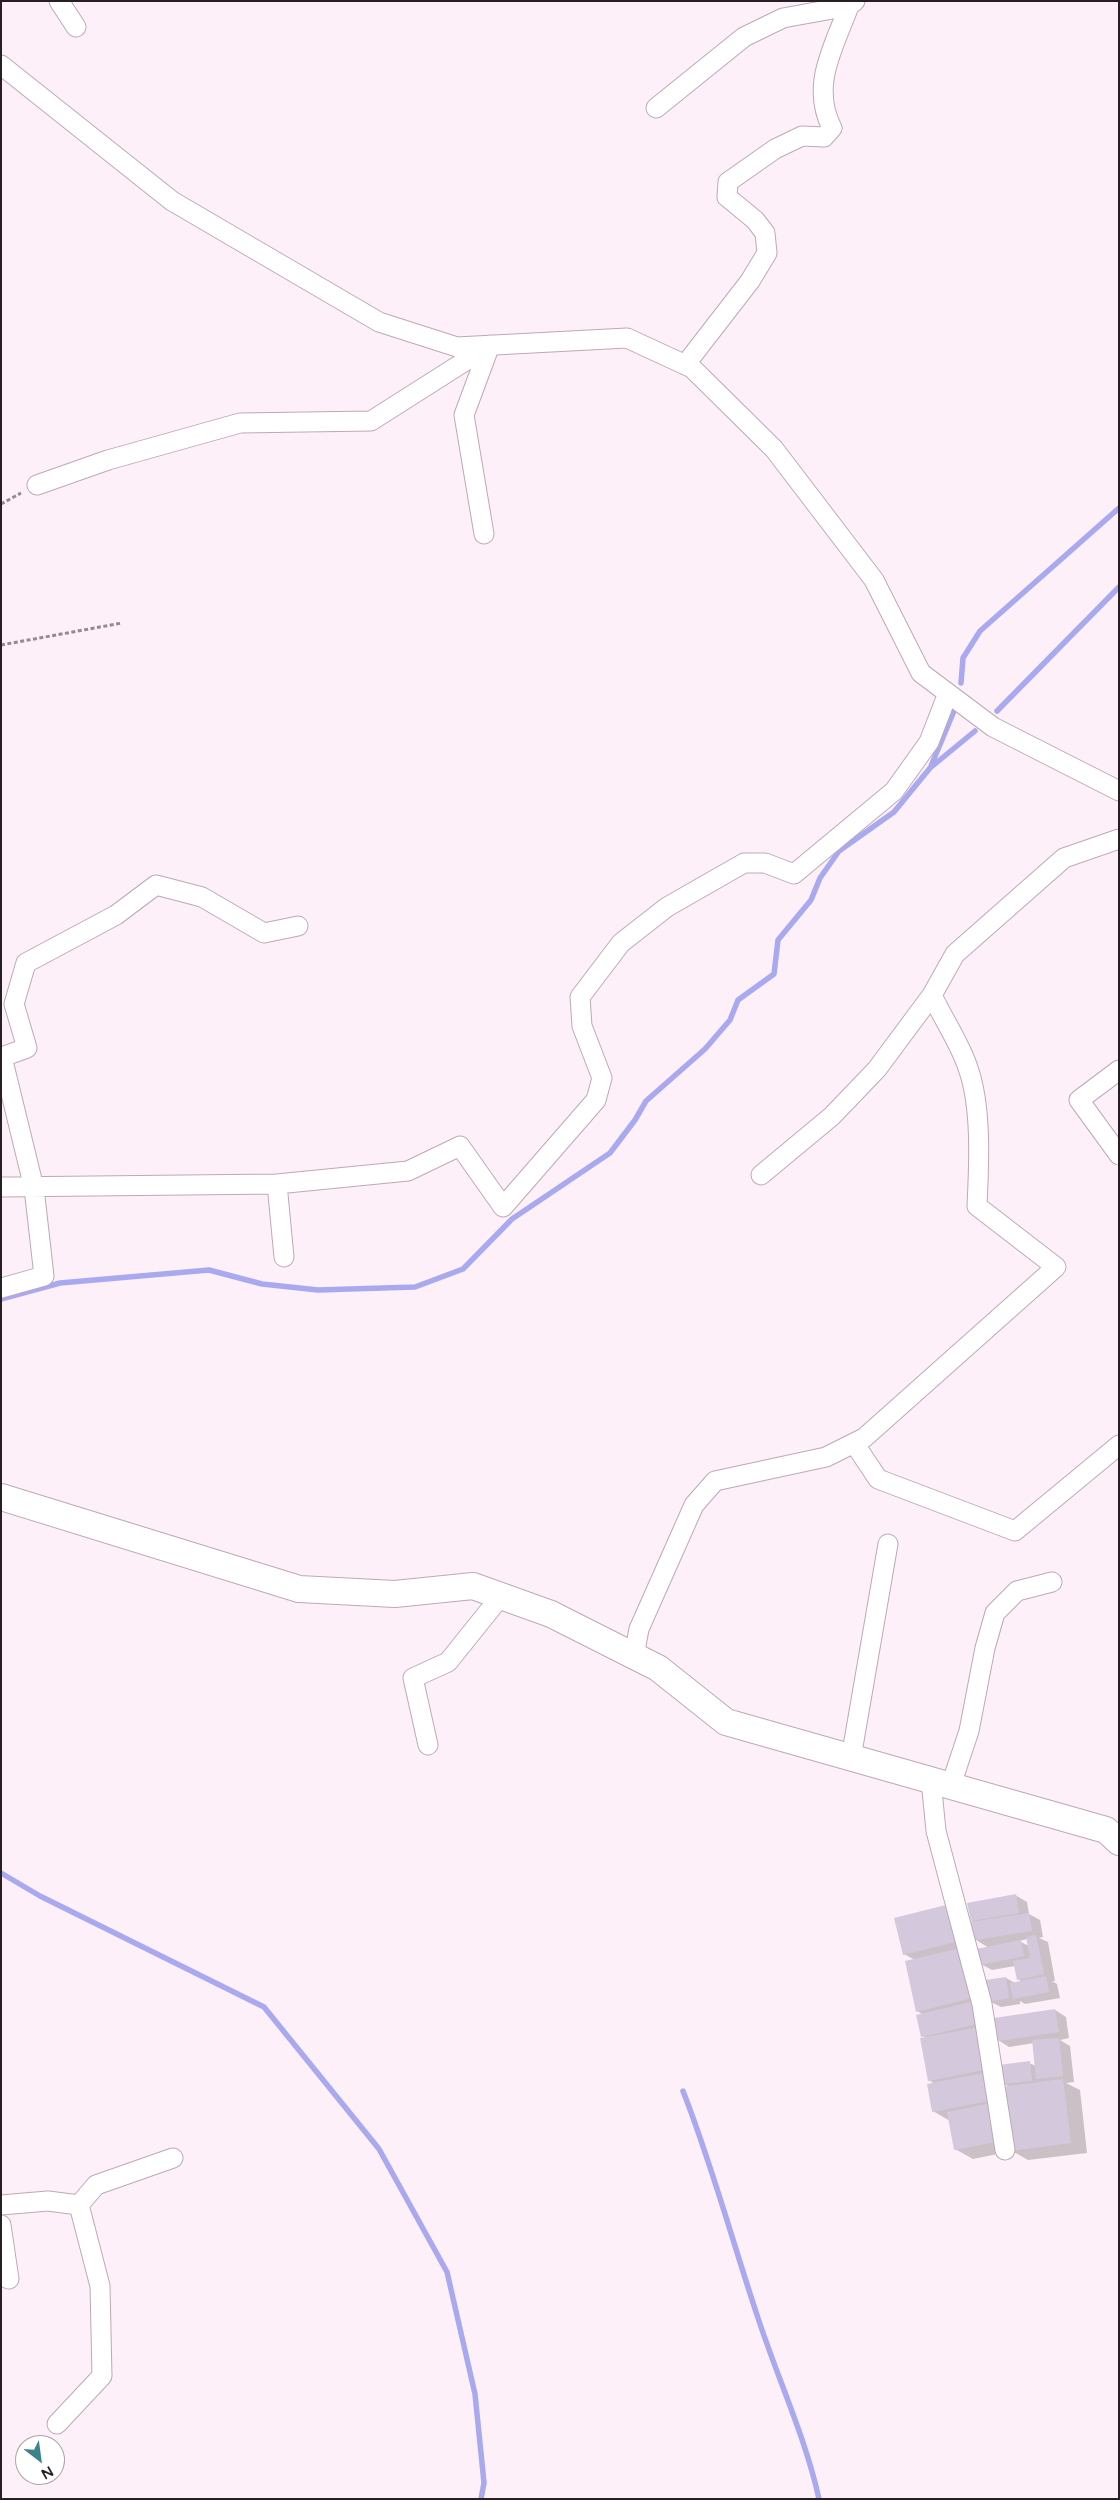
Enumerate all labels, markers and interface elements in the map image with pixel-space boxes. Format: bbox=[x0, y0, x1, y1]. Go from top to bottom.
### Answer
north arrow bbox=[15, 2435, 65, 2485]
text: N bbox=[38, 2462, 56, 2483]

